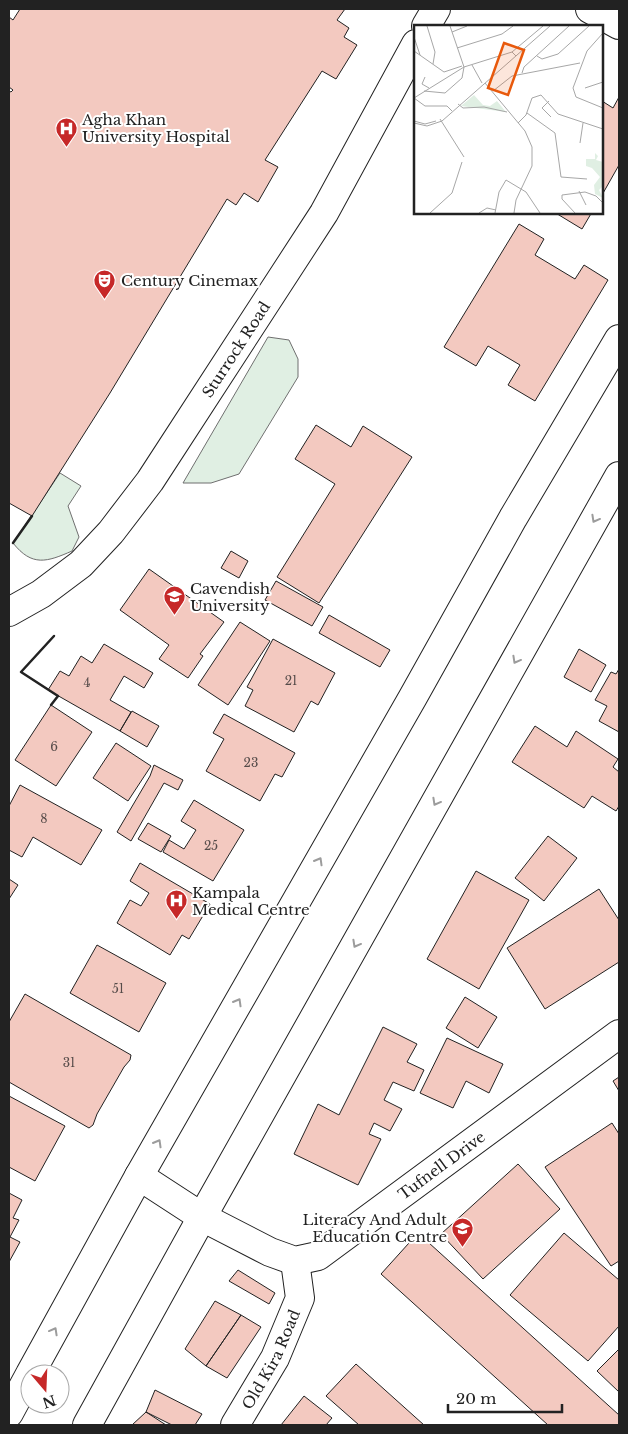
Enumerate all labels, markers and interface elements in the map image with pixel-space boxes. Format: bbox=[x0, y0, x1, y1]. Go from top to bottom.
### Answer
inset map bbox=[414, 25, 603, 214]
place label: Agha Khan University Hospital bbox=[81, 110, 230, 146]
hospital icon: Agha Khan University Hospital bbox=[54, 116, 78, 147]
theatre icon: Century Cinemax bbox=[93, 268, 117, 299]
place label: Century Cinemax bbox=[121, 271, 258, 290]
street label: Sturrock Road bbox=[198, 298, 274, 401]
one-way arrow bbox=[592, 513, 602, 522]
place label: Cavendish University bbox=[190, 579, 270, 615]
school or university icon: Cavendish University bbox=[162, 585, 186, 616]
one-way arrow bbox=[512, 655, 522, 664]
house number: 21 bbox=[285, 673, 297, 688]
house number: 4 bbox=[83, 675, 91, 690]
house number: 6 bbox=[50, 739, 58, 754]
house number: 23 bbox=[244, 755, 258, 770]
one-way arrow bbox=[432, 797, 442, 806]
house number: 8 bbox=[40, 811, 48, 826]
house number: 25 bbox=[204, 838, 218, 853]
one-way arrow bbox=[313, 857, 323, 866]
place label: Kampala Medical Centre bbox=[192, 883, 310, 919]
hospital icon: Kampala Medical Centre bbox=[164, 889, 188, 920]
one-way arrow bbox=[352, 938, 362, 947]
house number: 51 bbox=[112, 981, 124, 996]
one-way arrow bbox=[232, 999, 242, 1008]
house number: 31 bbox=[63, 1055, 75, 1070]
street label: Tufnell Drive bbox=[394, 1127, 489, 1203]
one-way arrow bbox=[152, 1140, 162, 1149]
place label: Literacy And Adult Education Centre bbox=[303, 1210, 447, 1246]
school or university icon: Literacy And Adult Education Centre bbox=[451, 1216, 475, 1247]
street label: Old Kira Road bbox=[237, 1306, 304, 1413]
one-way arrow bbox=[47, 1328, 57, 1337]
north arrow bbox=[20, 1364, 70, 1414]
scale bar bbox=[448, 1382, 562, 1414]
text: 20 m bbox=[456, 1389, 496, 1408]
text: N bbox=[40, 1391, 58, 1412]

